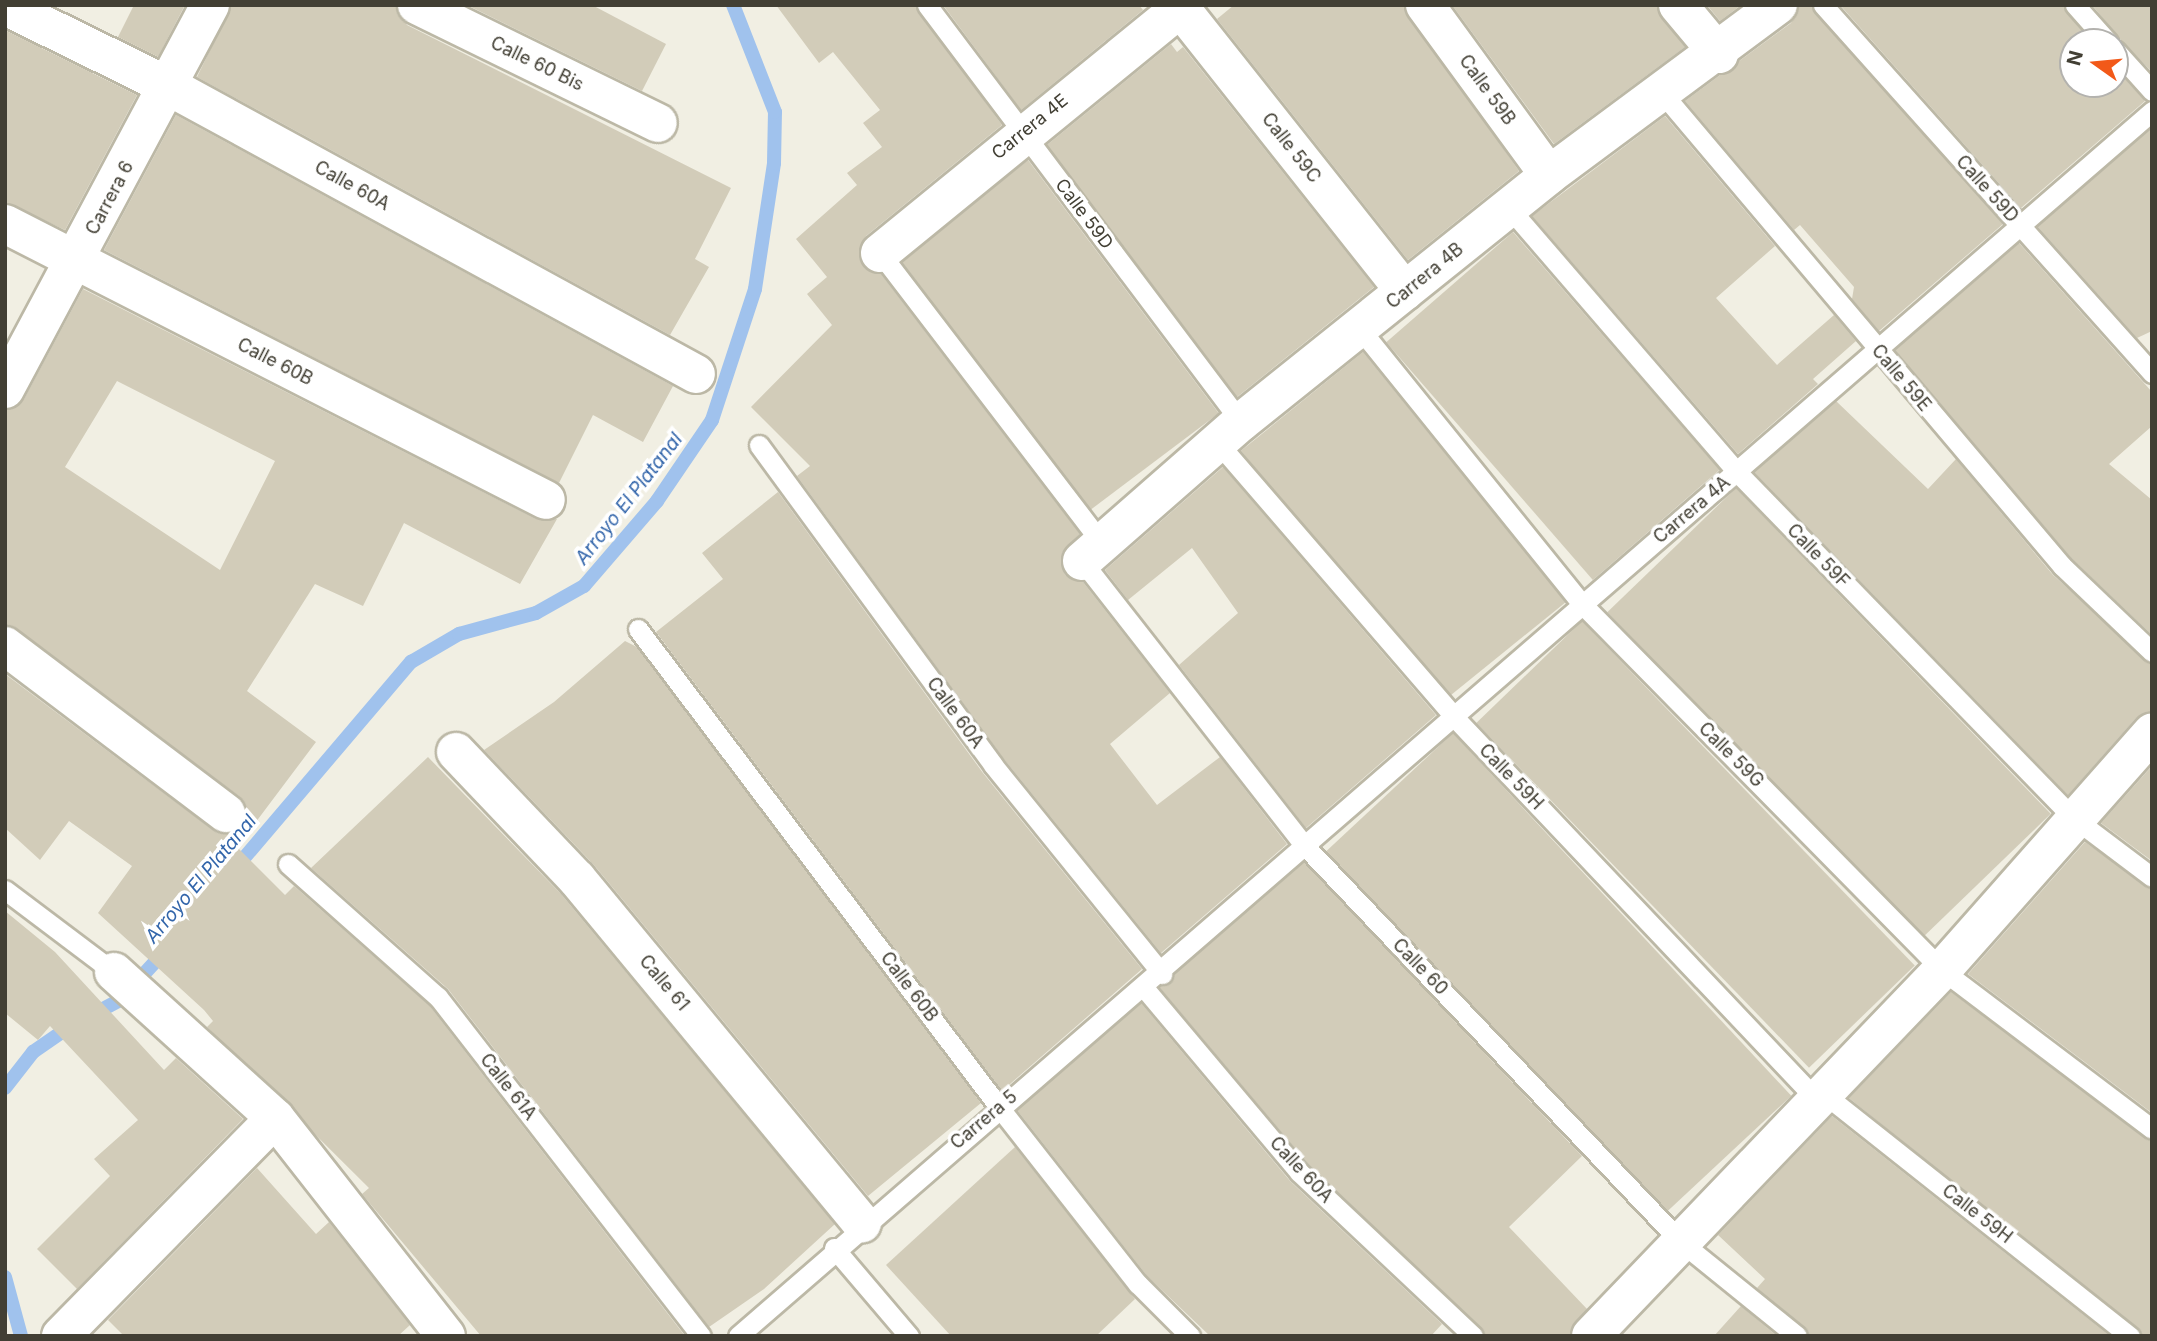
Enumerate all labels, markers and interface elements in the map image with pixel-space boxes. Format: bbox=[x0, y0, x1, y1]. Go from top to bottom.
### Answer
north arrow bbox=[2059, 28, 2129, 98]
street label: Calle 60 Bis bbox=[487, 32, 587, 96]
text: N bbox=[2062, 48, 2088, 68]
street label: Calle 59B bbox=[1454, 51, 1520, 129]
street label: Carrera 4E bbox=[988, 90, 1072, 164]
street label: Calle 59C bbox=[1257, 109, 1325, 187]
street label: Calle 59D bbox=[1951, 151, 2023, 227]
street label: Carrera 6 bbox=[82, 157, 138, 239]
street label: Calle 60A bbox=[311, 157, 393, 215]
street label: Calle 59D bbox=[1051, 175, 1117, 253]
street label: Carrera 4B bbox=[1382, 238, 1468, 314]
street label: Calle 60B bbox=[234, 334, 316, 390]
street label: Calle 59E bbox=[1867, 340, 1935, 416]
water label: Arroyo El Platanal bbox=[571, 429, 687, 569]
street label: Carrera 4A bbox=[1649, 472, 1735, 548]
street label: Calle 59F bbox=[1782, 520, 1854, 592]
street label: Calle 60A bbox=[922, 673, 988, 753]
street label: Calle 59G bbox=[1694, 718, 1768, 792]
street label: Calle 59H bbox=[1474, 740, 1548, 814]
water label: Arroyo El Platanal bbox=[141, 810, 261, 948]
street label: Calle 60 bbox=[1388, 934, 1452, 1000]
street label: Calle 60B bbox=[876, 948, 942, 1026]
street label: Calle 61 bbox=[635, 951, 693, 1015]
street label: Calle 61A bbox=[475, 1049, 541, 1125]
street label: Carrera 5 bbox=[946, 1086, 1022, 1154]
street label: Calle 60A bbox=[1265, 1132, 1337, 1208]
street label: Calle 59H bbox=[1938, 1180, 2016, 1248]

